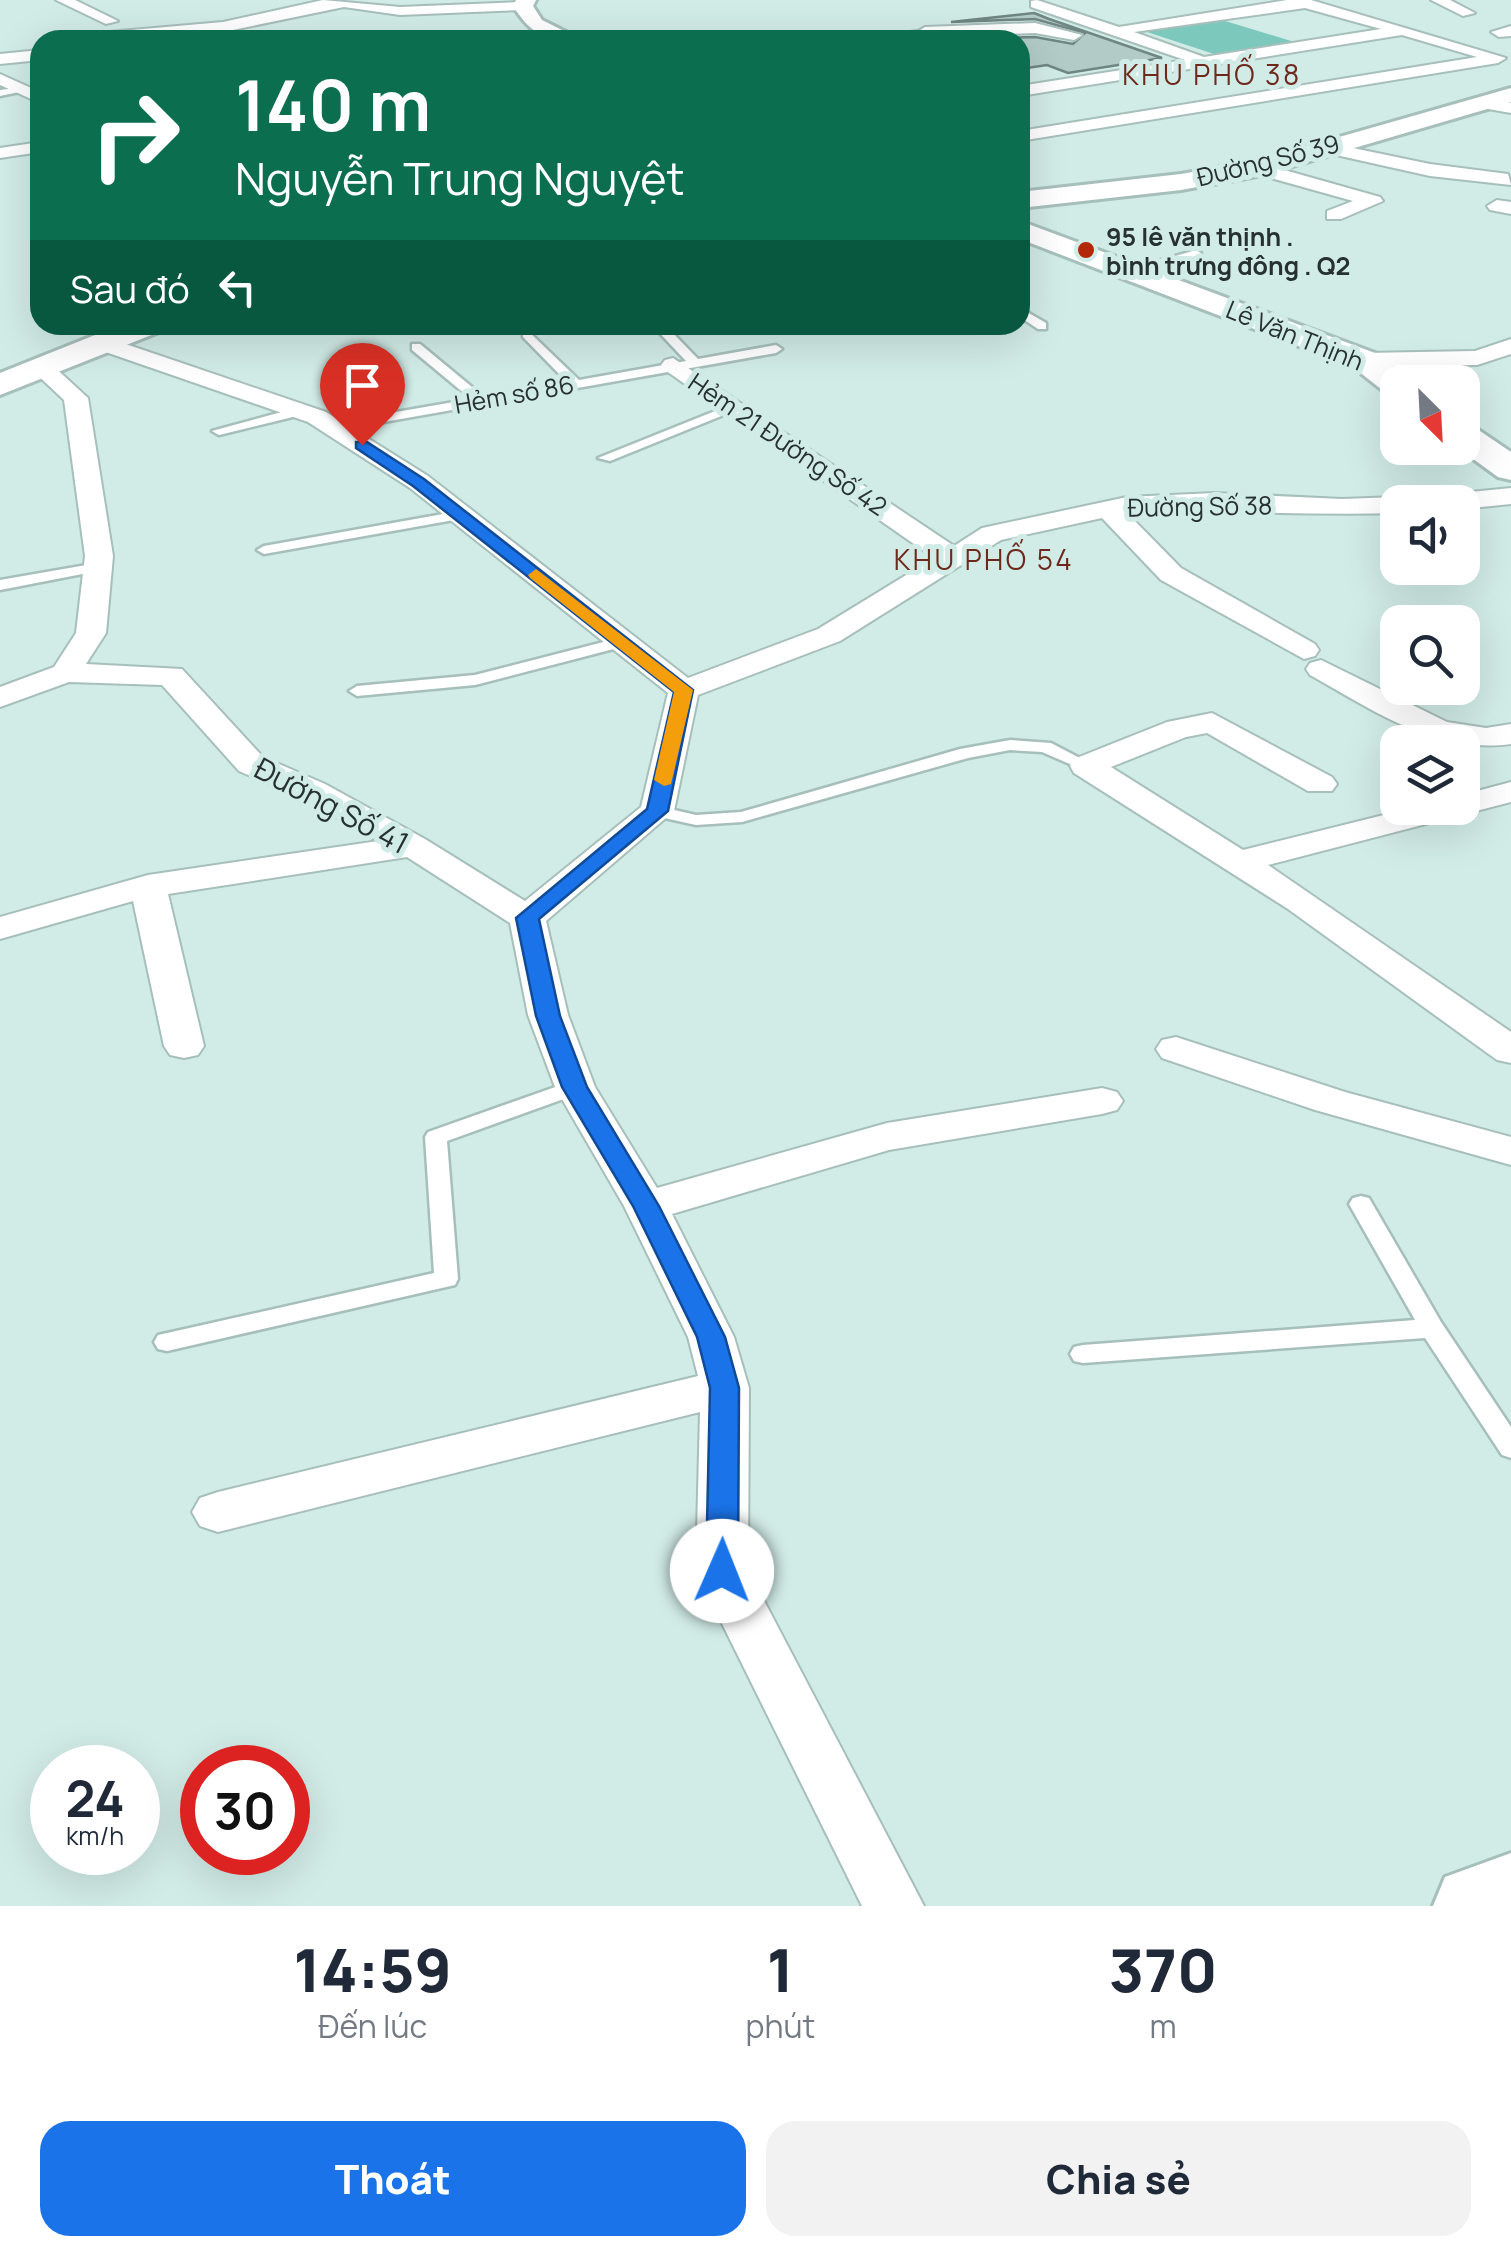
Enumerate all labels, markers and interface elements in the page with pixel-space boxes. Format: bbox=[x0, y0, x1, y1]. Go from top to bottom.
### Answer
district label: KHU PHỐ 38 bbox=[1122, 54, 1302, 93]
text: 140 m bbox=[235, 56, 431, 152]
icon: right bbox=[70, 70, 200, 200]
street label: Đường Số 39 bbox=[1193, 125, 1343, 195]
text: Nguyễn Trung Nguyệt bbox=[235, 147, 685, 209]
place label: 95 lê văn thịnh . bình trưng đông . Q2 bbox=[1106, 219, 1350, 283]
marker: 95 lê văn thịnh . bình trưng đông . Q2 bbox=[1075, 239, 1097, 261]
icon: left bbox=[210, 260, 265, 315]
text: Sau đó bbox=[70, 262, 190, 314]
street label: Lê Văn Thịnh bbox=[1221, 292, 1369, 378]
pin bbox=[320, 343, 405, 446]
icon: arrive bbox=[335, 358, 390, 413]
street label: Hẻm 21 Đường Số 42 bbox=[682, 364, 894, 524]
north arrow bbox=[1380, 365, 1480, 465]
map controls bbox=[1380, 365, 1480, 825]
street label: Hẻm số 86 bbox=[451, 366, 577, 422]
button: sound bbox=[1380, 485, 1480, 585]
street label: Đường Số 38 bbox=[1127, 487, 1273, 525]
district label: KHU PHỐ 54 bbox=[894, 539, 1074, 578]
button: search bbox=[1380, 605, 1480, 705]
button: layers bbox=[1380, 725, 1480, 825]
street label: Đường Số 41 bbox=[248, 747, 416, 863]
position arrow bbox=[670, 1519, 774, 1623]
speed limit sign: 30 bbox=[180, 1745, 310, 1875]
text: 24 bbox=[65, 1764, 125, 1832]
text: km/h bbox=[66, 1818, 124, 1853]
text: 14:59 bbox=[294, 1928, 452, 2010]
text: 1 bbox=[767, 1928, 794, 2010]
text: 370 bbox=[1109, 1928, 1217, 2010]
text: Đến lúc bbox=[318, 2004, 427, 2048]
text: phút bbox=[745, 2004, 815, 2048]
text: m bbox=[1150, 2004, 1177, 2048]
button: Thoát bbox=[40, 2121, 746, 2236]
button: Chia sẻ bbox=[766, 2121, 1471, 2236]

